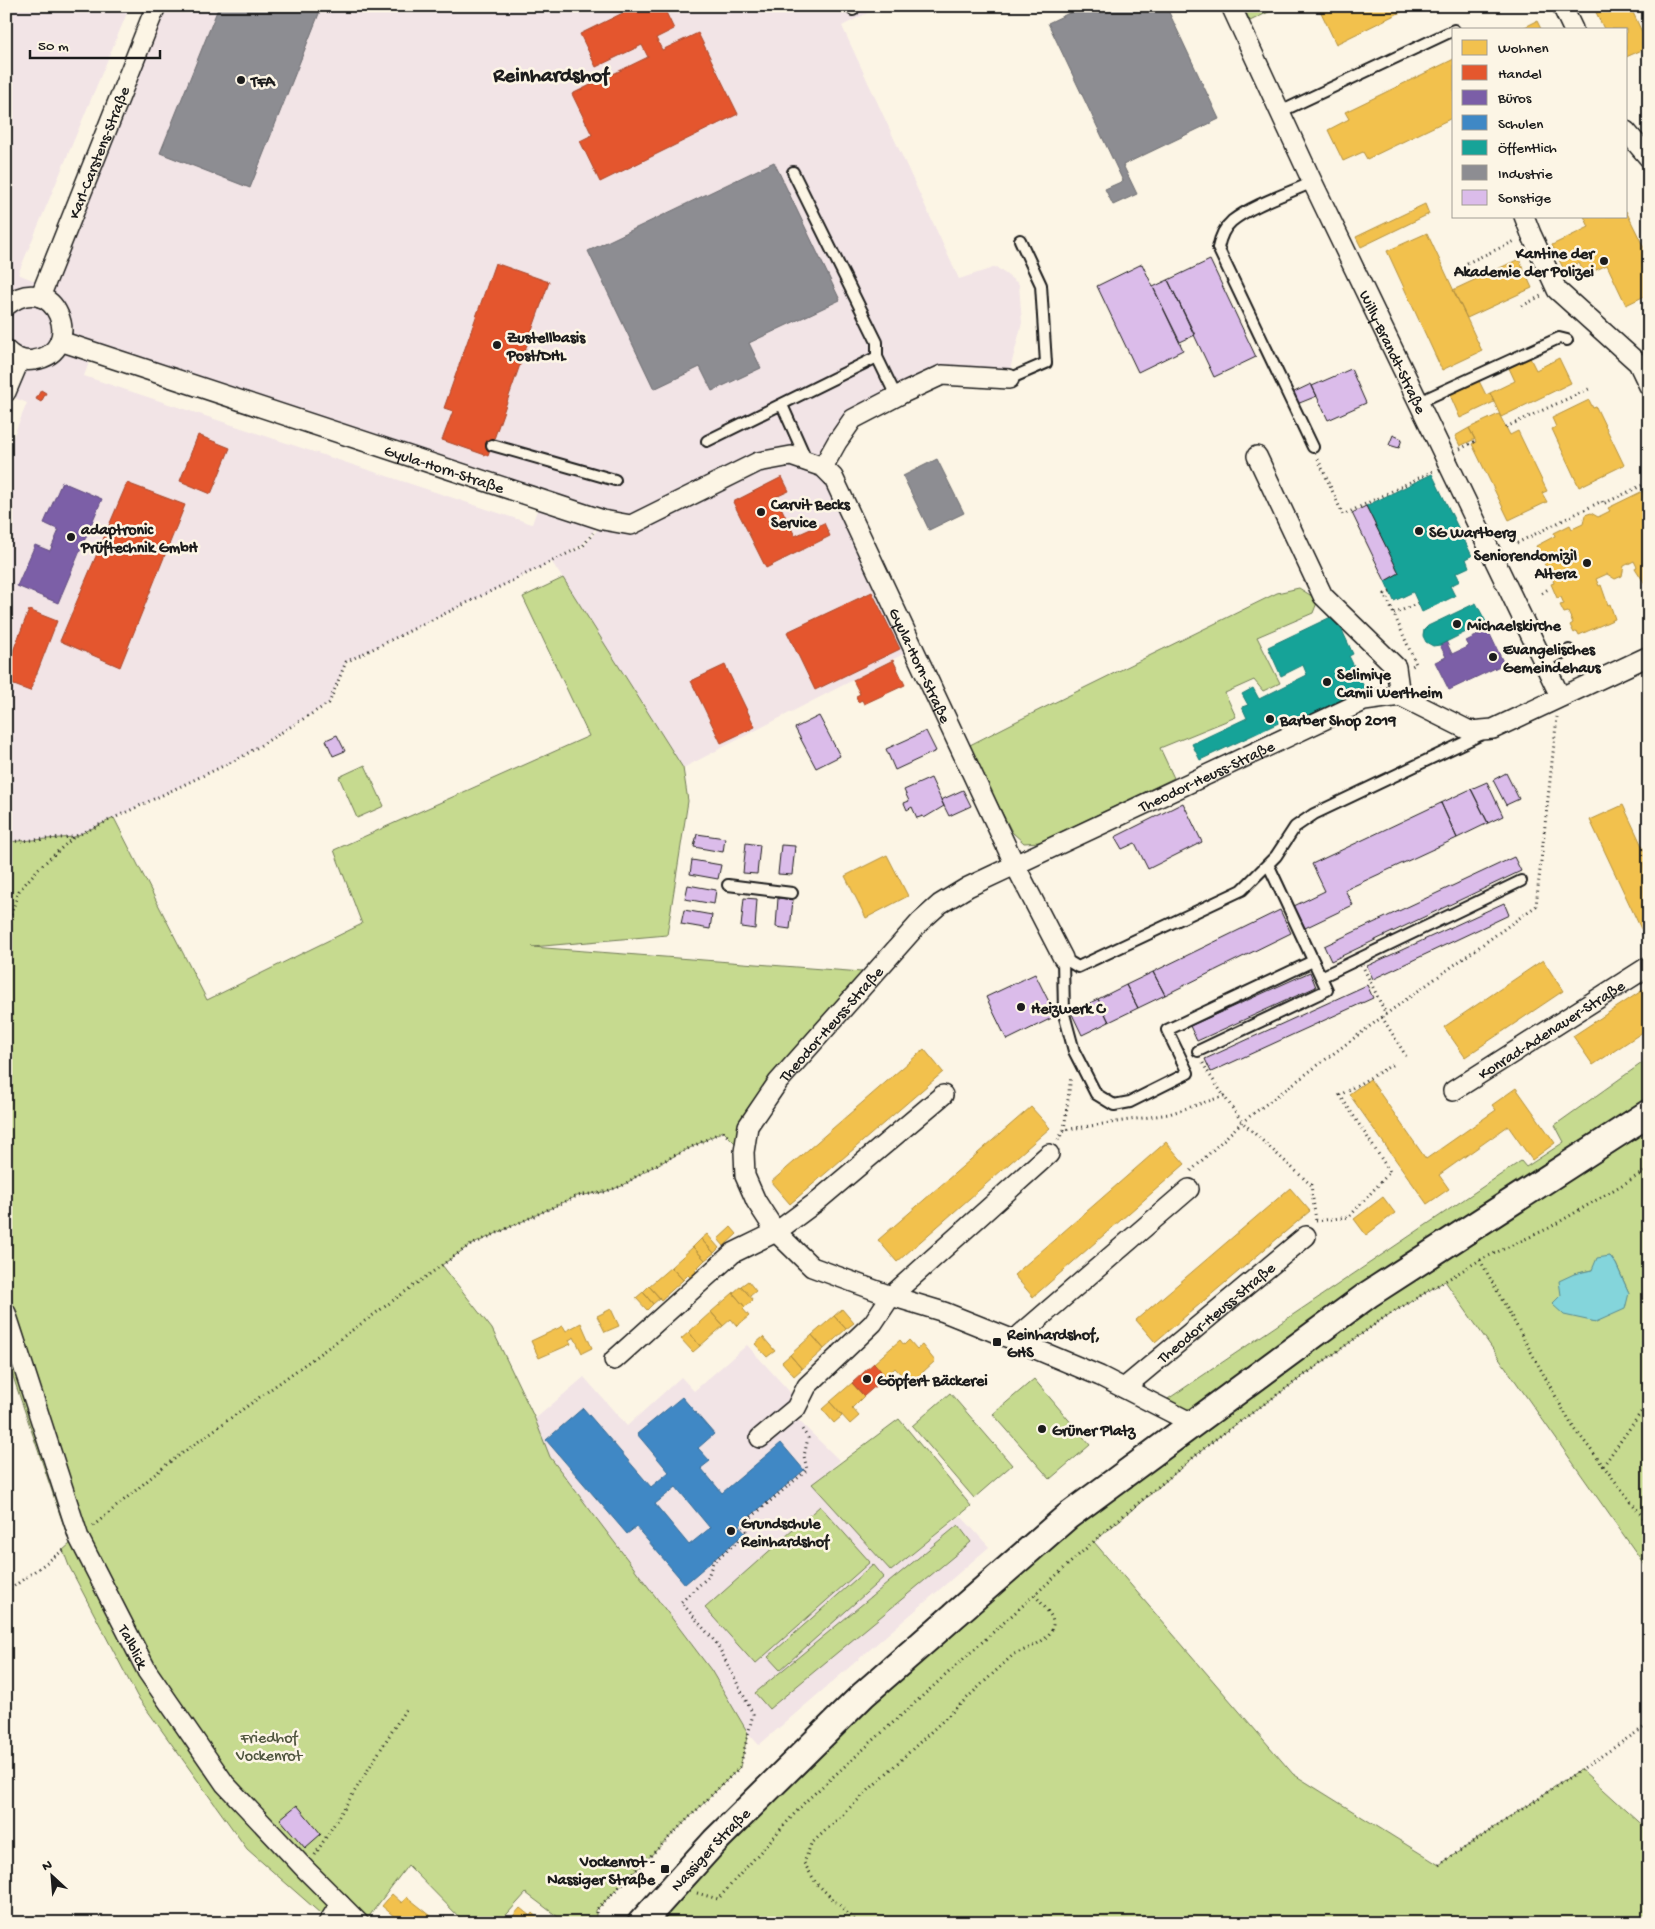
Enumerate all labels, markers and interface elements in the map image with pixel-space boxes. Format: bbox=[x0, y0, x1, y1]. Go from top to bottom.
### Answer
scale bar bbox=[30, 28, 160, 60]
legend bbox=[1452, 28, 1628, 218]
text: 50 m bbox=[38, 38, 69, 56]
text: Wohnen bbox=[1498, 40, 1549, 58]
district label: Reinhardshof bbox=[492, 65, 611, 90]
text: Handel bbox=[1498, 66, 1542, 84]
marker: TFA bbox=[235, 74, 247, 86]
place label: TFA bbox=[249, 74, 276, 93]
street label: Karl-Carstens-Straße bbox=[66, 84, 136, 222]
text: Büros bbox=[1497, 90, 1532, 108]
text: Schulen bbox=[1498, 116, 1543, 134]
text: Öffentlich bbox=[1498, 140, 1557, 158]
text: Industrie bbox=[1498, 166, 1553, 184]
text: Sonstige bbox=[1498, 190, 1551, 208]
place label: Kantine der Akademie der Polizei bbox=[1453, 246, 1596, 283]
marker: Kantine der Akademie der Polizei bbox=[1598, 255, 1610, 267]
street label: Willy-Brandt-Straße bbox=[1353, 288, 1429, 418]
place label: Zustellbasis Post/DHL bbox=[506, 330, 586, 367]
marker: Zustellbasis Post/DHL bbox=[491, 339, 503, 351]
street label: Gyula-Horn-Straße bbox=[381, 442, 507, 500]
place label: Carvit Becks Service bbox=[770, 497, 851, 534]
marker: Carvit Becks Service bbox=[755, 506, 767, 518]
place label: adaptronic Prüftechnik GmbH bbox=[80, 522, 199, 559]
marker: SG Wartberg bbox=[1413, 525, 1425, 537]
place label: SG Wartberg bbox=[1429, 525, 1516, 544]
marker: adaptronic Prüftechnik GmbH bbox=[65, 531, 77, 543]
place label: Seniorendomizil Altera bbox=[1474, 548, 1578, 585]
marker: Seniorendomizil Altera bbox=[1581, 557, 1593, 569]
street label: Gyula-Horn-Straße bbox=[883, 606, 953, 728]
marker: Michaelskirche bbox=[1451, 618, 1463, 630]
place label: Michaelskirche bbox=[1467, 618, 1561, 637]
place label: Evangelisches Gemeindehaus bbox=[1503, 642, 1602, 679]
marker: Evangelisches Gemeindehaus bbox=[1487, 651, 1499, 663]
place label: Selimiye Camii Wertheim bbox=[1336, 667, 1443, 704]
marker: Selimiye Camii Wertheim bbox=[1321, 676, 1333, 688]
marker: Barber Shop 2019 bbox=[1264, 713, 1276, 725]
place label: Barber Shop 2019 bbox=[1279, 713, 1396, 732]
street label: Theodor-Heuss-Straße bbox=[1136, 738, 1279, 819]
street label: Theodor-Heuss-Straße bbox=[776, 963, 889, 1088]
street label: Konrad-Adenauer-Straße bbox=[1476, 977, 1630, 1085]
marker: Heizwerk C bbox=[1015, 1001, 1027, 1013]
place label: Heizwerk C bbox=[1031, 1001, 1106, 1020]
street label: Theodor-Heuss-Straße bbox=[1154, 1259, 1281, 1370]
place label: Reinhardshof, GHS bbox=[1006, 1326, 1100, 1364]
marker: Reinhardshof, GHS bbox=[991, 1336, 1003, 1348]
place label: Göpfert Bäckerei bbox=[877, 1372, 988, 1392]
marker: Göpfert Bäckerei bbox=[861, 1373, 873, 1385]
marker: Grüner Platz bbox=[1036, 1423, 1048, 1435]
place label: Grüner Platz bbox=[1052, 1423, 1136, 1442]
place label: Grundschule Reinhardshof bbox=[740, 1516, 831, 1553]
marker: Grundschule Reinhardshof bbox=[725, 1525, 737, 1537]
street label: Talblick bbox=[112, 1622, 151, 1674]
park label: Friedhof Vockenrot bbox=[235, 1730, 304, 1767]
street label: Nassiger Straße bbox=[668, 1805, 756, 1897]
north arrow bbox=[28, 1852, 78, 1902]
place label: Vockenrot - Nassiger Straße bbox=[547, 1854, 656, 1891]
text: N bbox=[40, 1857, 55, 1876]
marker: Vockenrot - Nassiger Straße bbox=[659, 1863, 671, 1875]

